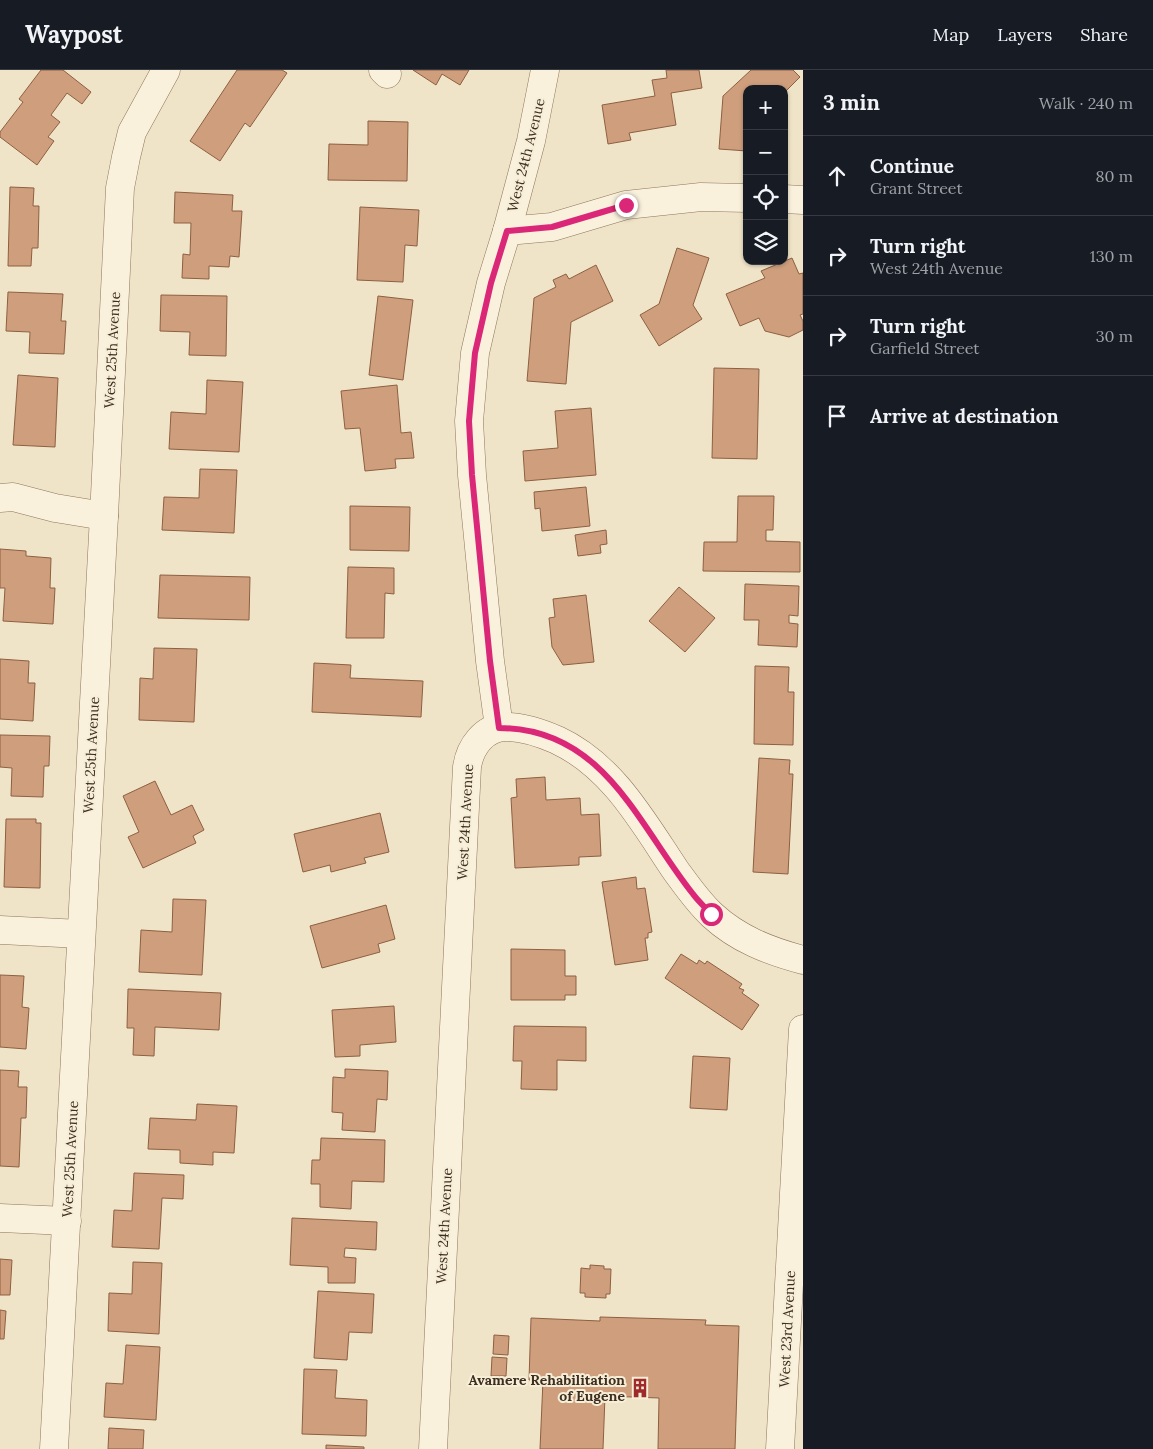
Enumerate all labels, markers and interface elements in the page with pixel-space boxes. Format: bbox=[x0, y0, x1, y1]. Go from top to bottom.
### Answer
text: Waypost bbox=[25, 19, 123, 50]
text: Map bbox=[933, 23, 969, 46]
text: Layers bbox=[997, 23, 1052, 46]
text: Share bbox=[1080, 23, 1128, 46]
map controls bbox=[743, 85, 788, 265]
button: + bbox=[743, 85, 788, 130]
text: 3 min bbox=[823, 89, 880, 116]
text: Walk · 240 m bbox=[1039, 93, 1133, 113]
street label: West 24th Avenue bbox=[503, 96, 549, 214]
button: − bbox=[743, 130, 788, 175]
text: Continue bbox=[870, 154, 954, 178]
icon: ahead bbox=[823, 162, 851, 190]
text: 80 m bbox=[1096, 166, 1133, 186]
button: locate bbox=[743, 175, 788, 220]
text: Grant Street bbox=[870, 178, 963, 198]
route end bbox=[615, 194, 638, 217]
button: layers bbox=[743, 220, 788, 265]
text: Turn right bbox=[870, 234, 966, 258]
icon: right bbox=[823, 242, 851, 270]
text: 130 m bbox=[1090, 246, 1133, 266]
text: West 24th Avenue bbox=[870, 258, 1003, 278]
street label: West 25th Avenue bbox=[100, 291, 124, 409]
text: Turn right bbox=[870, 314, 966, 338]
icon: right bbox=[823, 322, 851, 350]
text: 30 m bbox=[1096, 326, 1133, 346]
text: Garfield Street bbox=[870, 338, 980, 358]
icon: arrive bbox=[823, 402, 851, 430]
text: Arrive at destination bbox=[870, 404, 1059, 428]
street label: West 25th Avenue bbox=[79, 696, 103, 814]
street label: West 24th Avenue bbox=[453, 763, 477, 881]
route start bbox=[700, 903, 723, 926]
street label: West 25th Avenue bbox=[58, 1100, 82, 1218]
street label: West 24th Avenue bbox=[432, 1167, 456, 1285]
street label: West 23rd Avenue bbox=[775, 1270, 799, 1388]
place label: Avamere Rehabilitation of Eugene bbox=[469, 1371, 625, 1405]
building icon: Avamere Rehabilitation of Eugene bbox=[629, 1377, 651, 1399]

